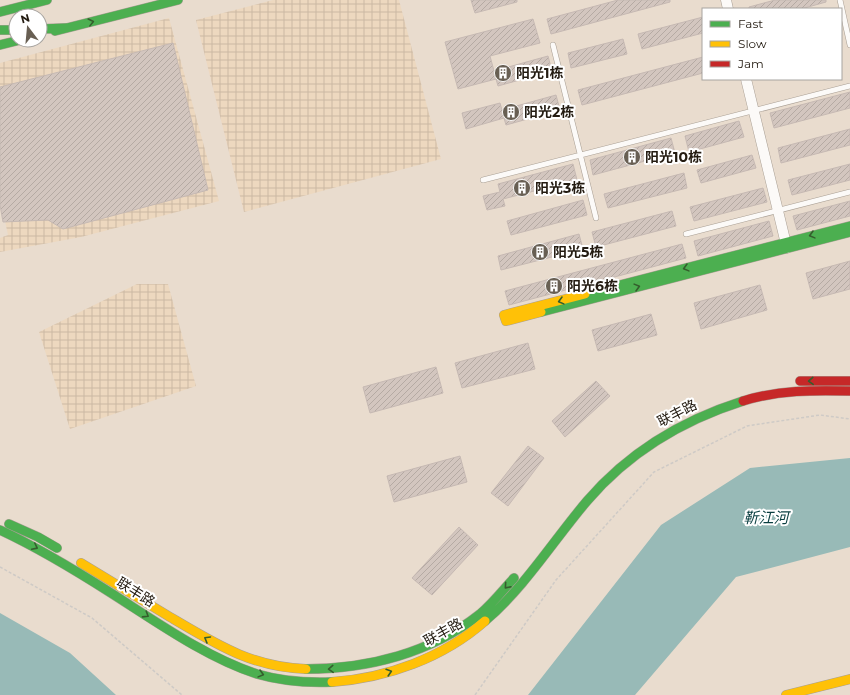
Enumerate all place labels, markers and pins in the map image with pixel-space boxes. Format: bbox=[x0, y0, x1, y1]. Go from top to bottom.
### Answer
building icon: 阳光1栋 bbox=[493, 63, 513, 83]
place label: 阳光1栋 bbox=[516, 64, 564, 82]
building icon: 阳光2栋 bbox=[501, 102, 521, 122]
place label: 阳光2栋 bbox=[524, 103, 574, 121]
building icon: 阳光10栋 bbox=[622, 147, 642, 167]
place label: 阳光10栋 bbox=[645, 148, 702, 166]
building icon: 阳光3栋 bbox=[512, 178, 532, 198]
place label: 阳光3栋 bbox=[535, 179, 585, 197]
building icon: 阳光5栋 bbox=[530, 242, 550, 262]
place label: 阳光5栋 bbox=[553, 243, 603, 261]
building icon: 阳光6栋 bbox=[544, 276, 564, 296]
place label: 阳光6栋 bbox=[567, 277, 618, 295]

